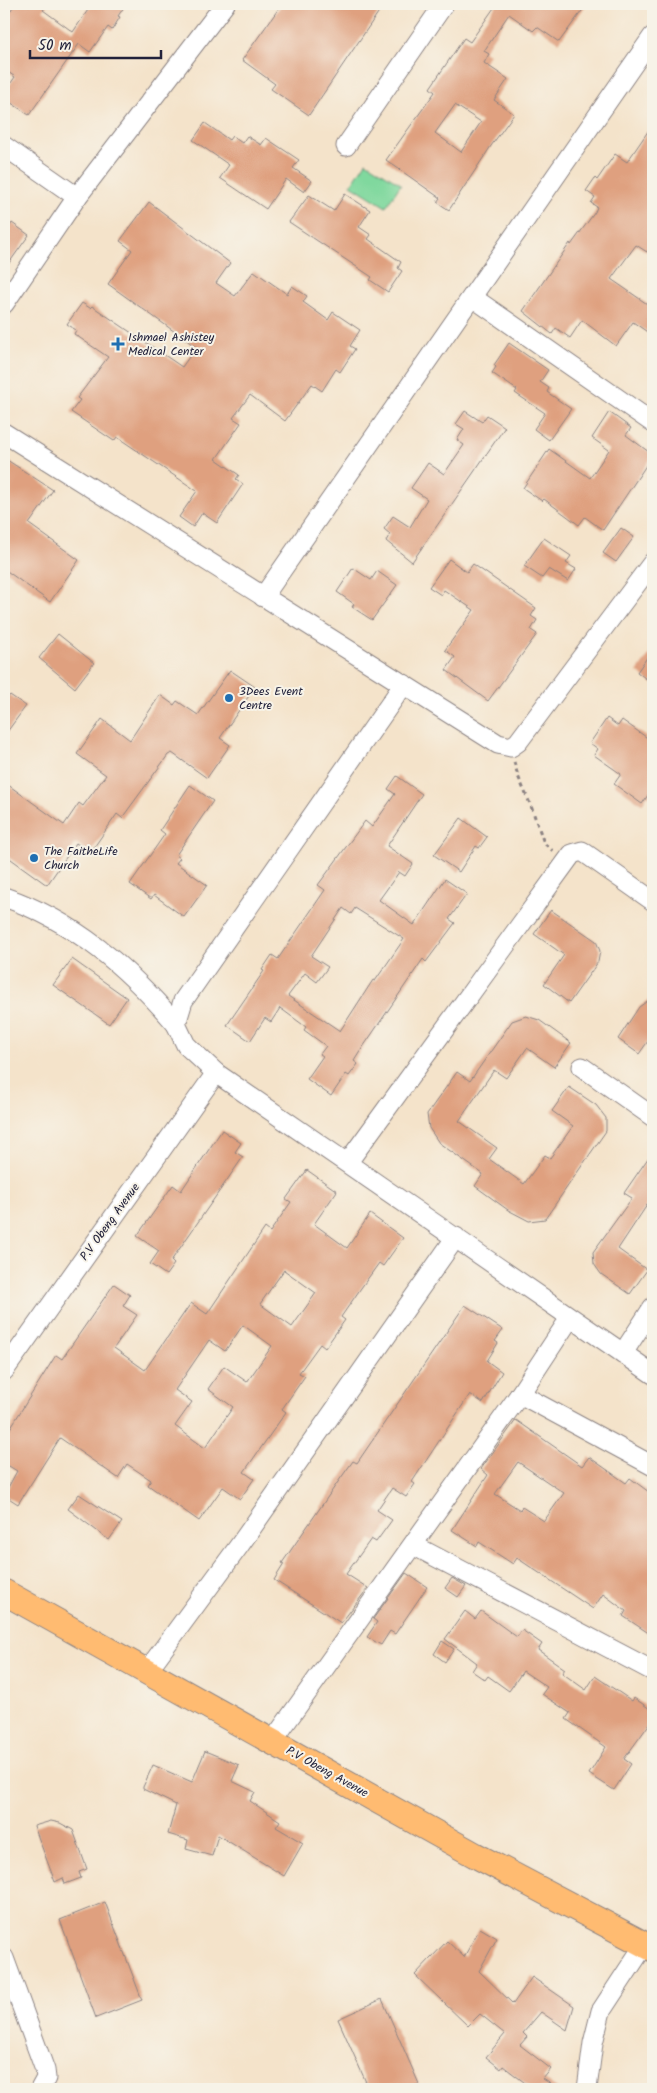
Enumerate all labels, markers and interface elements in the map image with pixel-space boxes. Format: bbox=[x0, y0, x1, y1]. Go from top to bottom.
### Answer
scale bar bbox=[30, 28, 161, 60]
text: 50 m bbox=[38, 34, 72, 58]
place label: Ishmael Ashistey Medical Center bbox=[128, 328, 214, 361]
marker: Ishmael Ashistey Medical Center bbox=[112, 338, 124, 350]
place label: 3Dees Event Centre bbox=[239, 682, 303, 715]
marker: 3Dees Event Centre bbox=[223, 692, 235, 704]
place label: The FaitheLife Church bbox=[44, 842, 118, 875]
marker: The FaitheLife Church bbox=[28, 852, 40, 864]
street label: P.V Obeng Avenue bbox=[75, 1179, 145, 1265]
street label: P.V Obeng Avenue bbox=[282, 1741, 372, 1803]

